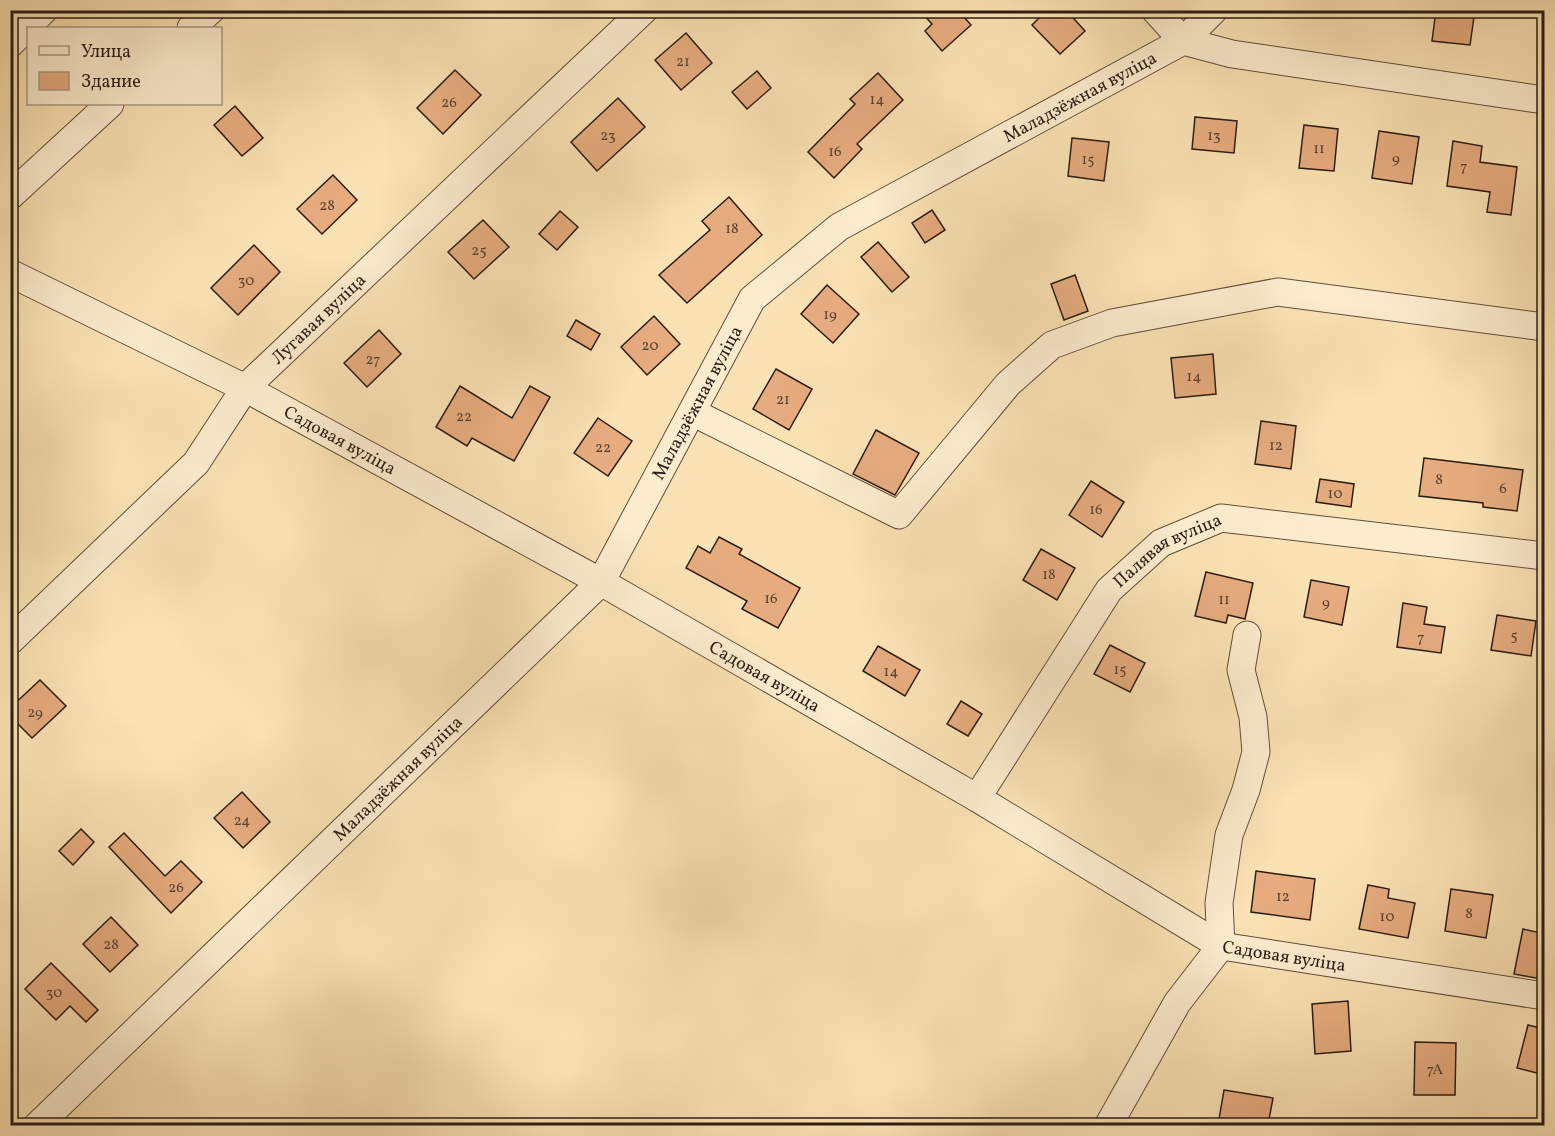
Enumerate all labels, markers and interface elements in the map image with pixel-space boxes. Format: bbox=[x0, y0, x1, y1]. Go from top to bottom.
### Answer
legend bbox=[27, 27, 222, 105]
text: Улица bbox=[81, 40, 131, 65]
street label: Маладзёжная вуліца bbox=[999, 46, 1162, 150]
house number: 21 bbox=[676, 52, 690, 73]
text: Здание bbox=[81, 70, 141, 95]
house number: 14 bbox=[870, 90, 884, 111]
house number: 26 bbox=[441, 93, 457, 114]
house number: 23 bbox=[600, 126, 616, 147]
house number: 13 bbox=[1207, 126, 1221, 147]
house number: 11 bbox=[1313, 139, 1325, 160]
house number: 16 bbox=[828, 142, 842, 163]
house number: 9 bbox=[1392, 149, 1400, 170]
house number: 15 bbox=[1081, 150, 1095, 171]
house number: 7 bbox=[1460, 157, 1468, 178]
house number: 28 bbox=[319, 196, 335, 217]
house number: 18 bbox=[725, 219, 739, 240]
house number: 25 bbox=[471, 241, 487, 262]
street label: Лугавая вуліца bbox=[266, 268, 372, 371]
house number: 30 bbox=[238, 271, 254, 292]
house number: 19 bbox=[823, 305, 837, 326]
street label: Маладзёжная вуліца bbox=[647, 322, 749, 485]
house number: 20 bbox=[642, 336, 658, 357]
house number: 27 bbox=[366, 350, 380, 371]
house number: 14 bbox=[1187, 367, 1201, 388]
house number: 21 bbox=[776, 390, 790, 411]
street label: Садовая вуліца bbox=[279, 400, 400, 482]
house number: 22 bbox=[456, 407, 472, 428]
house number: 12 bbox=[1269, 436, 1283, 457]
house number: 22 bbox=[595, 438, 611, 459]
house number: 8 bbox=[1435, 470, 1443, 491]
house number: 6 bbox=[1499, 479, 1507, 500]
house number: 10 bbox=[1328, 484, 1342, 505]
house number: 16 bbox=[1089, 500, 1103, 521]
street label: Палявая вуліца bbox=[1108, 508, 1226, 594]
house number: 18 bbox=[1042, 565, 1056, 586]
house number: 16 bbox=[764, 589, 778, 610]
house number: 11 bbox=[1218, 590, 1230, 611]
house number: 9 bbox=[1322, 593, 1330, 614]
house number: 5 bbox=[1510, 626, 1518, 647]
house number: 7 bbox=[1417, 628, 1425, 649]
street label: Садовая вуліца bbox=[704, 636, 824, 719]
house number: 15 bbox=[1113, 660, 1127, 681]
house number: 14 bbox=[884, 662, 898, 683]
house number: 29 bbox=[27, 703, 43, 724]
street label: Маладзёжная вуліца bbox=[328, 711, 469, 848]
house number: 24 bbox=[234, 811, 250, 832]
house number: 26 bbox=[168, 878, 184, 899]
house number: 12 bbox=[1276, 887, 1290, 908]
house number: 8 bbox=[1465, 904, 1473, 925]
house number: 10 bbox=[1380, 907, 1394, 928]
house number: 28 bbox=[103, 935, 119, 956]
street label: Садовая вуліца bbox=[1220, 935, 1347, 979]
house number: 30 bbox=[46, 983, 62, 1004]
house number: 7А bbox=[1427, 1060, 1444, 1081]

